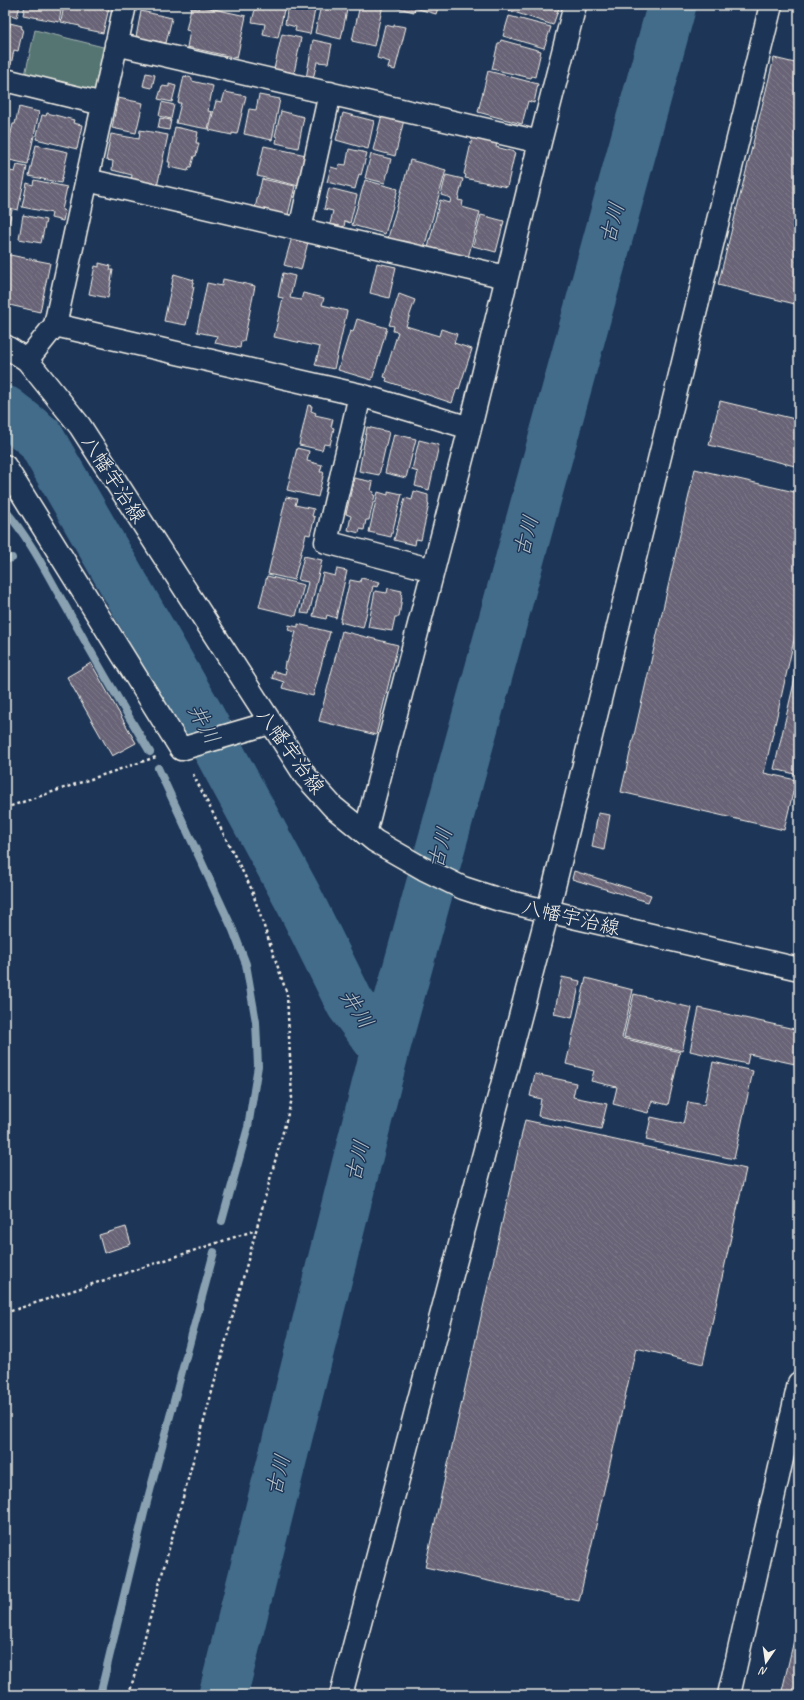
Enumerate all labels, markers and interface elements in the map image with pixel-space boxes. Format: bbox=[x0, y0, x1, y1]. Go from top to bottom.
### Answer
water label: 古川 bbox=[594, 199, 630, 247]
street label: 八幡宇治線 bbox=[76, 431, 151, 528]
water label: 古川 bbox=[508, 512, 544, 560]
water label: 井川 bbox=[182, 699, 226, 749]
street label: 八幡宇治線 bbox=[251, 703, 330, 799]
water label: 古川 bbox=[422, 824, 458, 872]
street label: 八幡宇治線 bbox=[519, 894, 622, 941]
water label: 井川 bbox=[335, 984, 379, 1034]
water label: 古川 bbox=[339, 1137, 375, 1185]
water label: 古川 bbox=[260, 1451, 296, 1499]
north arrow bbox=[746, 1642, 786, 1682]
text: N bbox=[757, 1664, 769, 1679]

